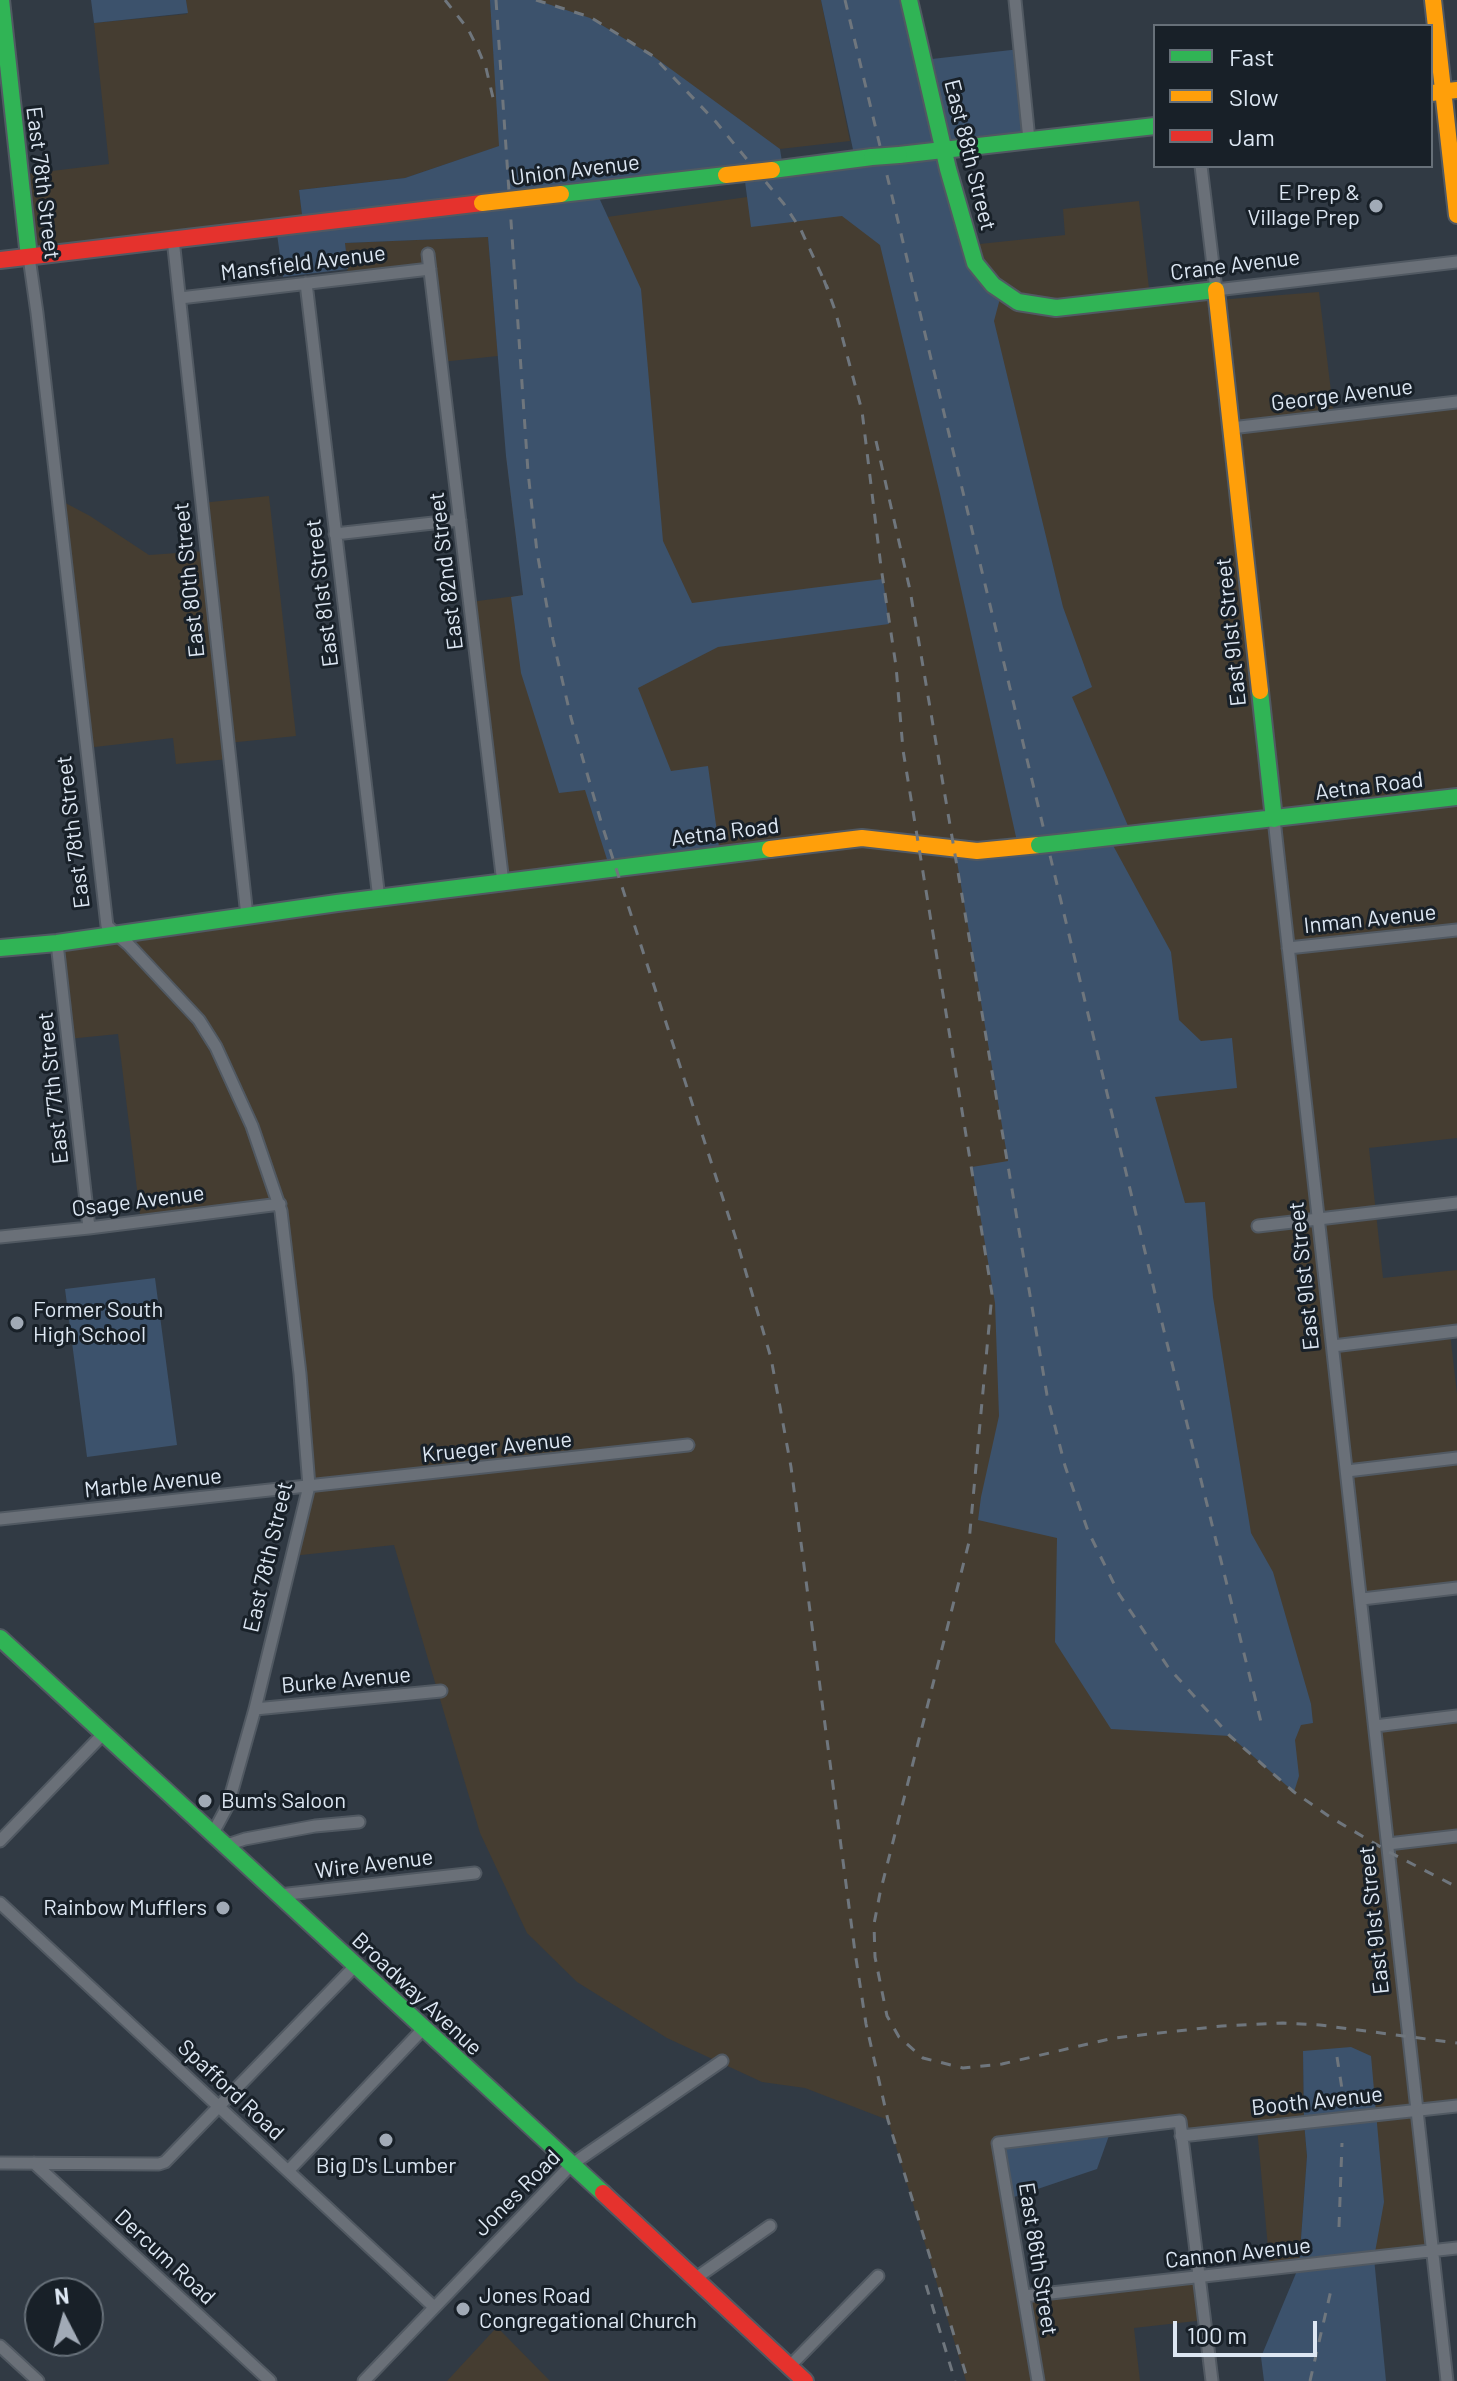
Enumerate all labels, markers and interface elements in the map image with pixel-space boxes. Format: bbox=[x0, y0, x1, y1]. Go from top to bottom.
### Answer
legend bbox=[1153, 24, 1433, 168]
text: Fast bbox=[1229, 42, 1274, 71]
street label: East 88th Street bbox=[938, 77, 1002, 233]
text: Slow bbox=[1229, 82, 1278, 111]
street label: East 78th Street bbox=[21, 105, 65, 261]
text: Jam bbox=[1229, 122, 1275, 151]
street label: Union Avenue bbox=[509, 149, 641, 191]
place label: E Prep & Village Prep bbox=[1247, 180, 1360, 232]
marker: E Prep & Village Prep bbox=[1367, 197, 1385, 215]
street label: Mansfield Avenue bbox=[219, 240, 387, 286]
street label: Crane Avenue bbox=[1169, 244, 1301, 286]
street label: George Avenue bbox=[1270, 373, 1414, 417]
street label: East 82nd Street bbox=[423, 491, 469, 651]
street label: East 80th Street bbox=[168, 501, 210, 659]
street label: East 81st Street bbox=[300, 517, 344, 669]
street label: East 91st Street bbox=[1210, 556, 1252, 708]
street label: East 78th Street bbox=[51, 754, 95, 910]
street label: Aetna Road bbox=[1313, 766, 1425, 806]
street label: Aetna Road bbox=[669, 812, 781, 852]
street label: Inman Avenue bbox=[1302, 899, 1438, 939]
street label: East 77th Street bbox=[32, 1011, 74, 1165]
street label: Osage Avenue bbox=[70, 1180, 206, 1222]
street label: East 91st Street bbox=[1283, 1200, 1325, 1352]
place label: Former South High School bbox=[33, 1297, 163, 1348]
marker: Former South High School bbox=[8, 1314, 26, 1332]
street label: Krueger Avenue bbox=[421, 1426, 573, 1468]
street label: Marble Avenue bbox=[83, 1463, 223, 1503]
street label: East 78th Street bbox=[238, 1479, 298, 1635]
street label: Burke Avenue bbox=[280, 1661, 412, 1699]
place label: Bum's Saloon bbox=[221, 1788, 346, 1814]
marker: Bum's Saloon bbox=[196, 1792, 214, 1810]
street label: Wire Avenue bbox=[313, 1844, 435, 1884]
street label: East 91st Street bbox=[1353, 1844, 1395, 1996]
place label: Rainbow Mufflers bbox=[43, 1895, 207, 1921]
marker: Rainbow Mufflers bbox=[214, 1899, 232, 1917]
street label: Broadway Avenue bbox=[347, 1927, 487, 2061]
street label: Spafford Road bbox=[172, 2034, 290, 2146]
street label: Booth Avenue bbox=[1250, 2081, 1384, 2121]
marker: Big D's Lumber bbox=[377, 2131, 395, 2149]
street label: Jones Road bbox=[468, 2144, 566, 2242]
place label: Big D's Lumber bbox=[316, 2153, 456, 2179]
street label: East 86th Street bbox=[1013, 2181, 1063, 2337]
street label: Dercum Road bbox=[109, 2204, 221, 2310]
street label: Cannon Avenue bbox=[1164, 2232, 1312, 2274]
north arrow bbox=[24, 2277, 104, 2357]
text: N bbox=[53, 2281, 70, 2309]
place label: Jones Road Congregational Church bbox=[479, 2283, 697, 2334]
marker: Jones Road Congregational Church bbox=[454, 2300, 472, 2318]
scale bar bbox=[1177, 2305, 1321, 2355]
text: 100 m bbox=[1187, 2320, 1247, 2349]

